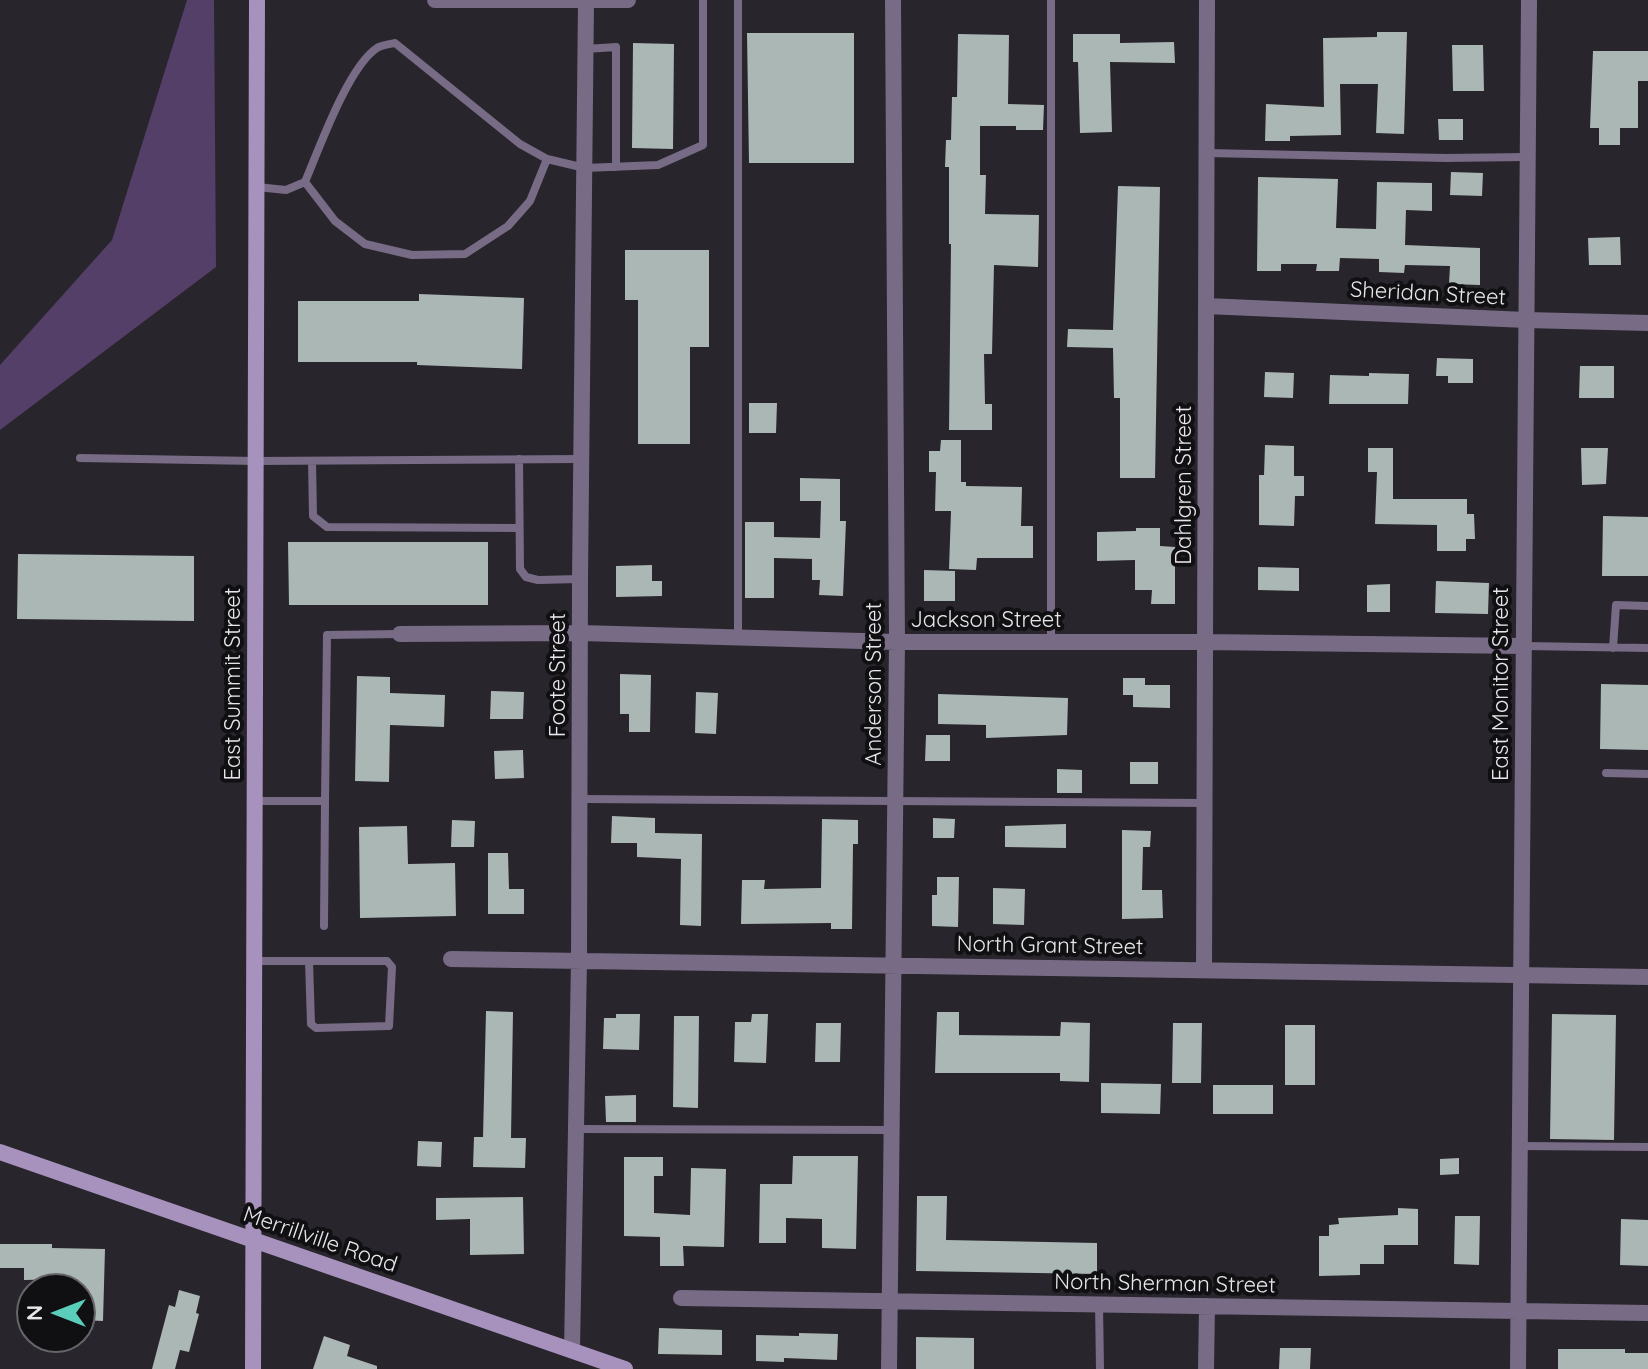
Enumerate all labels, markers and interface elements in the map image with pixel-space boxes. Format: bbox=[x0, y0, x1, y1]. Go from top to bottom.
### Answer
street label: Sheridan Street bbox=[1349, 277, 1507, 311]
street label: Dahlgren Street bbox=[1171, 405, 1197, 565]
street label: East Monitor Street bbox=[1488, 587, 1514, 781]
street label: East Summit Street bbox=[220, 588, 246, 780]
street label: Anderson Street bbox=[861, 602, 887, 766]
street label: Jackson Street bbox=[910, 607, 1062, 633]
street label: Foote Street bbox=[545, 613, 571, 737]
street label: North Grant Street bbox=[956, 931, 1144, 961]
street label: Merrillville Road bbox=[240, 1201, 400, 1279]
street label: North Sherman Street bbox=[1054, 1269, 1276, 1299]
north arrow bbox=[16, 1273, 96, 1353]
text: N bbox=[20, 1305, 48, 1321]

